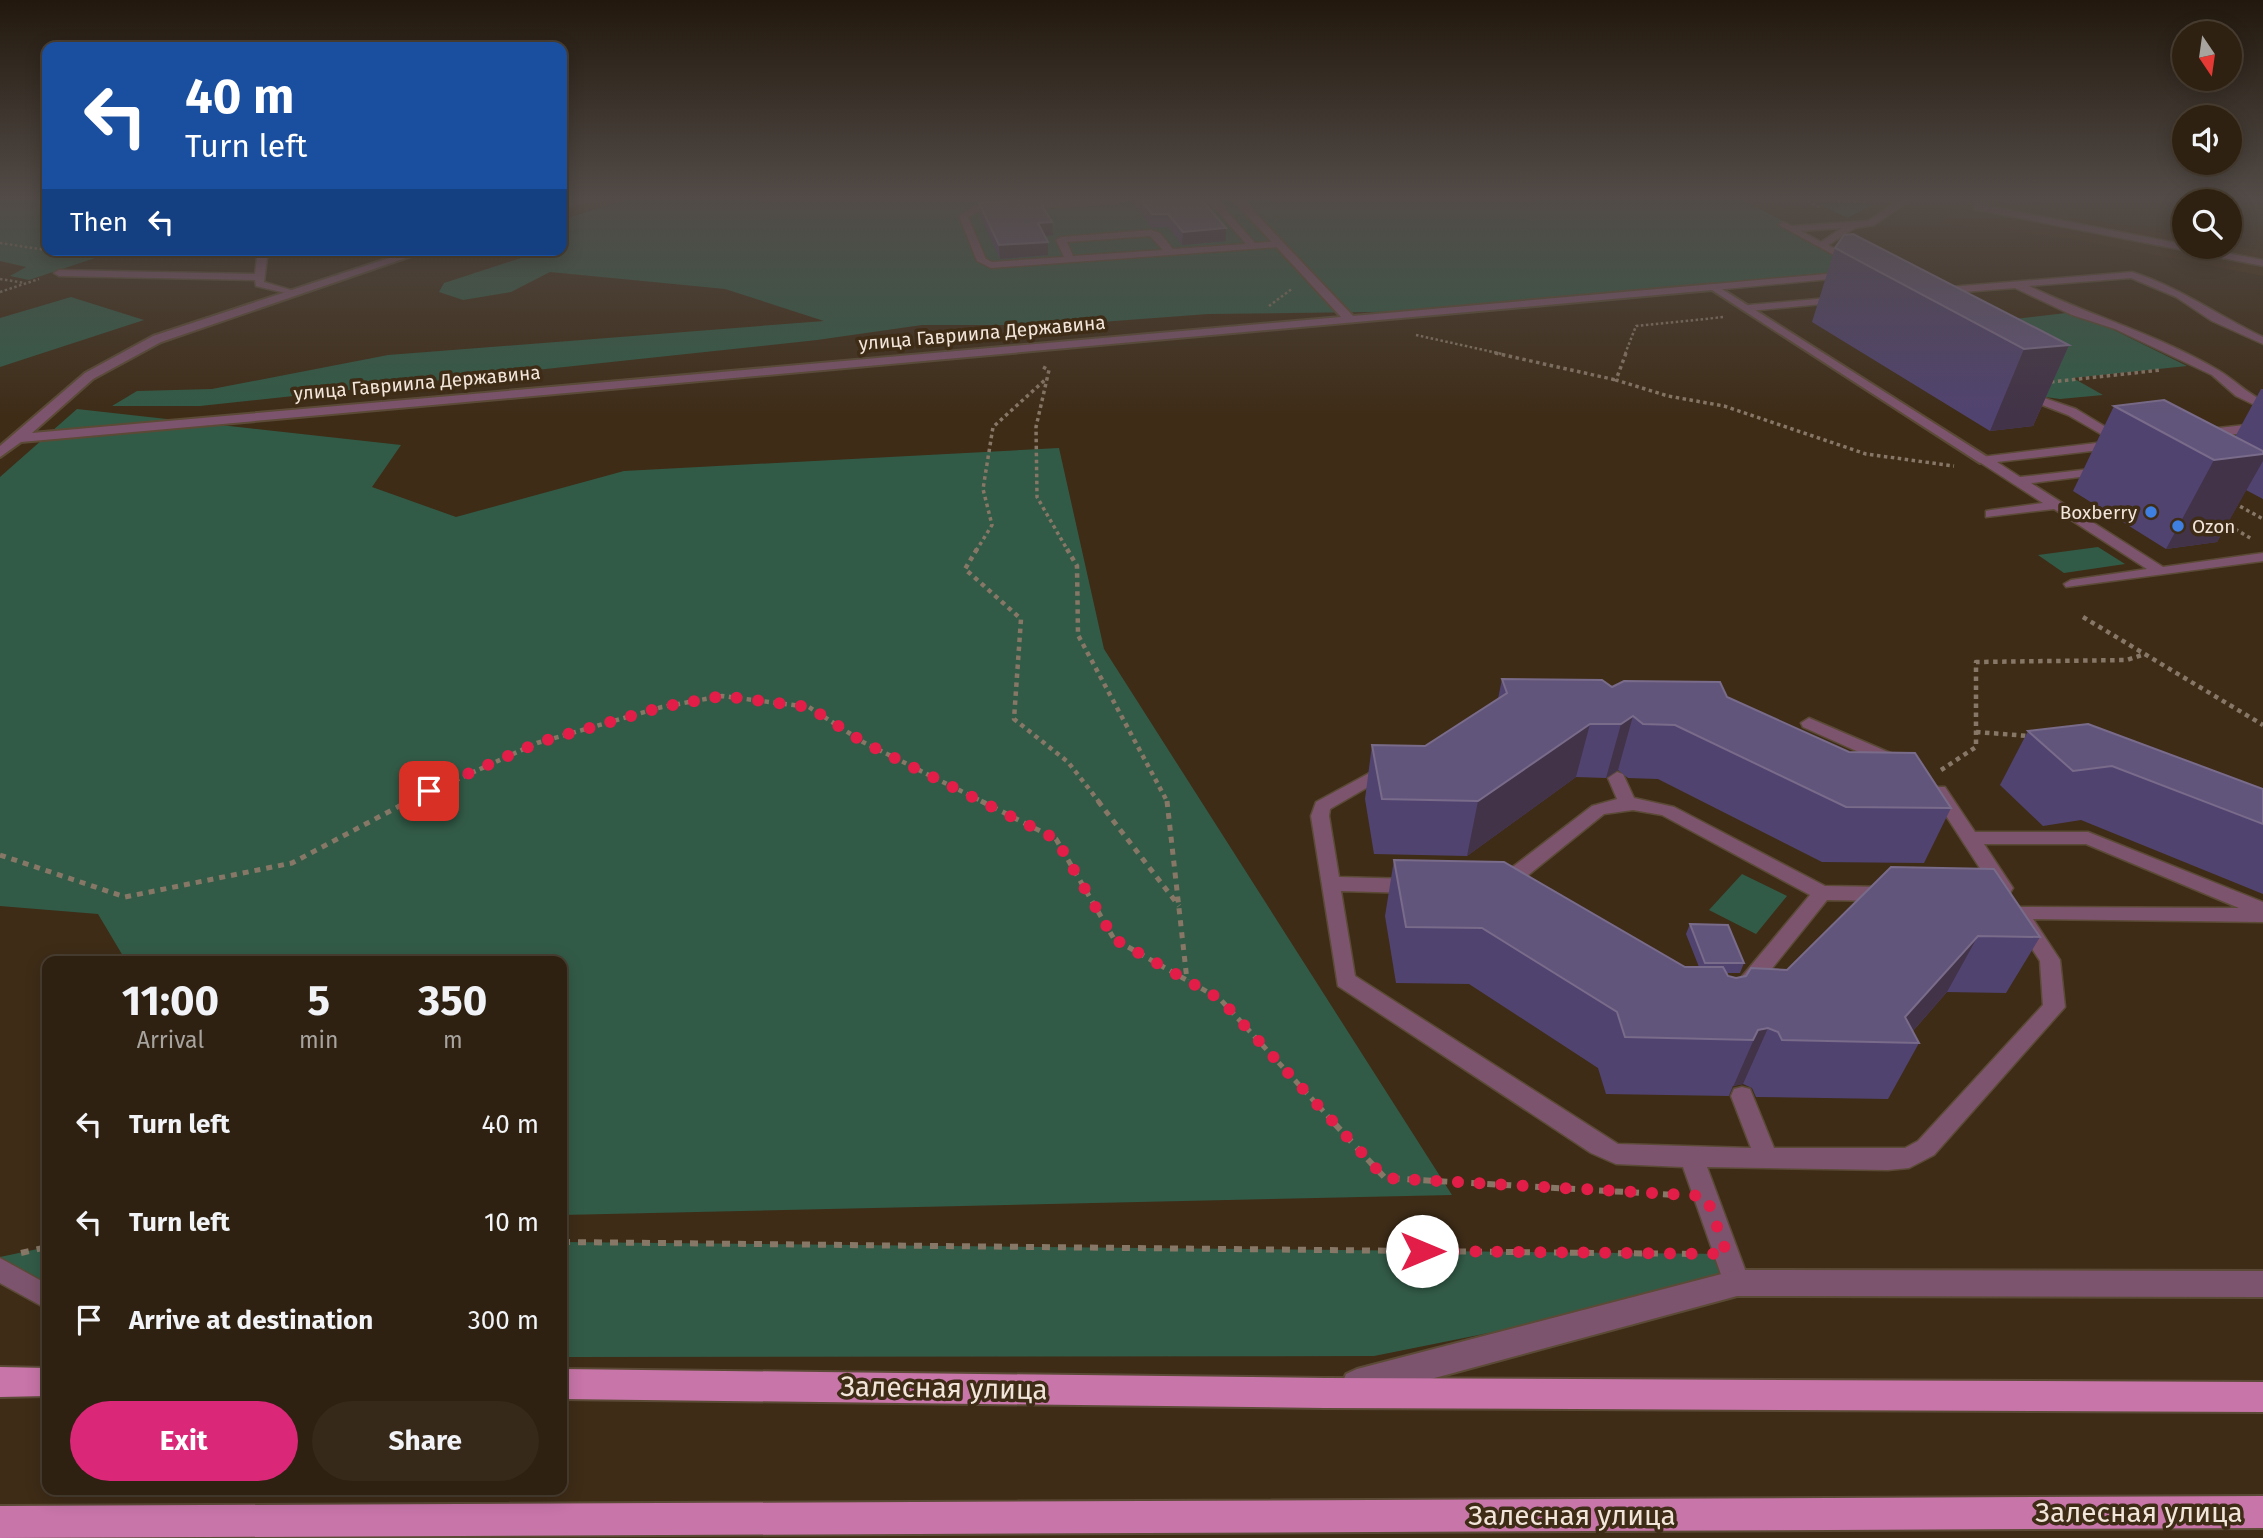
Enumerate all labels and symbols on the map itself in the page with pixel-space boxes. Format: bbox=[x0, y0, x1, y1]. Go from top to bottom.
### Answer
north arrow bbox=[2172, 21, 2242, 91]
street label: улица Гавриила Державина bbox=[858, 311, 1106, 355]
street label: улица Гавриила Державина bbox=[293, 361, 541, 405]
place label: Boxberry bbox=[2060, 501, 2138, 524]
marker: Boxberry bbox=[2143, 504, 2159, 520]
place label: Ozon bbox=[2192, 515, 2235, 538]
marker: Ozon bbox=[2170, 518, 2186, 534]
pin bbox=[399, 761, 459, 821]
position arrow bbox=[1385, 1214, 1459, 1288]
street label: Залесная улица bbox=[840, 1370, 1048, 1406]
street label: Залесная улица bbox=[2035, 1496, 2243, 1529]
street label: Залесная улица bbox=[1468, 1499, 1676, 1532]

